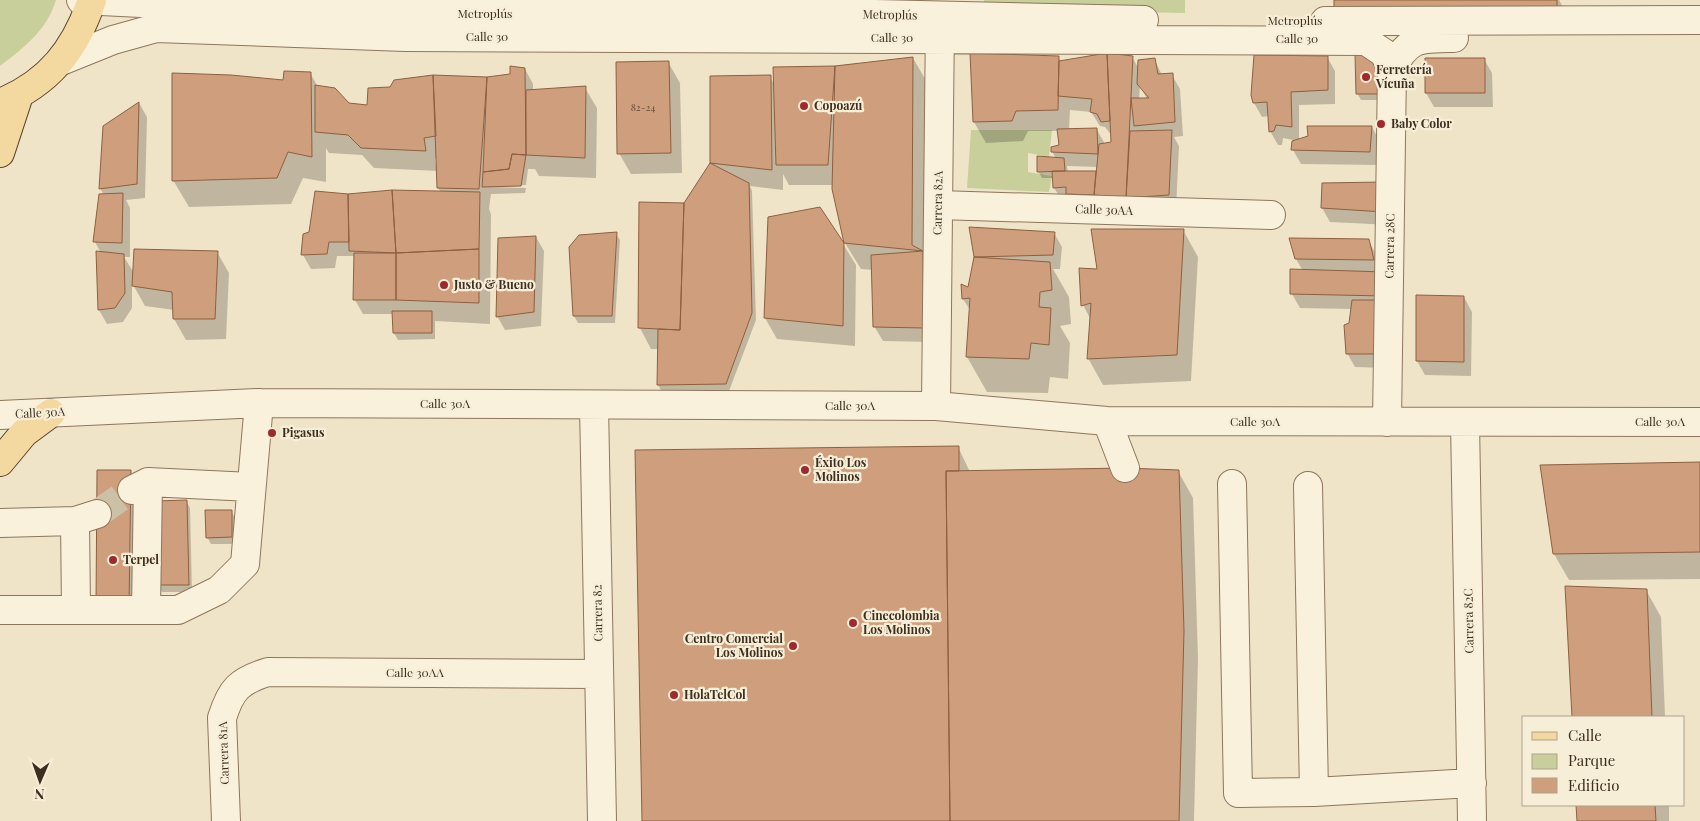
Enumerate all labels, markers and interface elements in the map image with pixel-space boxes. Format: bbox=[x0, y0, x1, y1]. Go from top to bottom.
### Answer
street label: Metroplús bbox=[458, 5, 512, 21]
street label: Metroplús bbox=[862, 6, 918, 22]
street label: Metroplús bbox=[1268, 12, 1322, 28]
street label: Calle 30 bbox=[466, 28, 508, 44]
street label: Calle 30 bbox=[871, 29, 913, 45]
street label: Calle 30 bbox=[1276, 30, 1318, 46]
place label: Ferretería Vícuña bbox=[1375, 61, 1432, 91]
marker: Ferretería Vícuña bbox=[1360, 71, 1372, 83]
place label: Copoazú bbox=[814, 97, 863, 113]
house number: 82-24 bbox=[631, 100, 655, 114]
marker: Copoazú bbox=[798, 100, 810, 112]
place label: Baby Color bbox=[1391, 115, 1452, 131]
marker: Baby Color bbox=[1375, 118, 1387, 130]
street label: Carrera 82A bbox=[928, 170, 946, 235]
street label: Calle 30AA bbox=[1075, 200, 1134, 218]
street label: Carrera 28C bbox=[1380, 213, 1398, 279]
place label: Justo & Bueno bbox=[453, 276, 534, 292]
marker: Justo & Bueno bbox=[438, 279, 450, 291]
street label: Calle 30A bbox=[420, 395, 471, 411]
street label: Calle 30A bbox=[825, 397, 876, 413]
street label: Calle 30A bbox=[14, 403, 66, 421]
street label: Calle 30A bbox=[1230, 413, 1281, 429]
street label: Calle 30A bbox=[1635, 413, 1686, 429]
place label: Pigasus bbox=[282, 424, 325, 440]
marker: Pigasus bbox=[266, 427, 278, 439]
place label: Éxito Los Molinos bbox=[815, 454, 867, 484]
marker: Éxito Los Molinos bbox=[799, 464, 811, 476]
place label: Terpel bbox=[123, 551, 159, 567]
marker: Terpel bbox=[107, 554, 119, 566]
street label: Carrera 82 bbox=[589, 584, 605, 642]
street label: Carrera 82C bbox=[1459, 588, 1477, 654]
place label: Cinecolombia Los Molinos bbox=[863, 607, 940, 637]
marker: Cinecolombia Los Molinos bbox=[847, 617, 859, 629]
place label: Centro Comercial Los Molinos bbox=[685, 630, 783, 660]
marker: Centro Comercial Los Molinos bbox=[787, 640, 799, 652]
street label: Calle 30AA bbox=[386, 664, 444, 680]
place label: HolaTelCol bbox=[684, 686, 746, 702]
marker: HolaTelCol bbox=[668, 689, 680, 701]
legend bbox=[1522, 716, 1685, 806]
street label: Carrera 81A bbox=[214, 721, 232, 785]
text: Calle bbox=[1568, 725, 1602, 745]
text: Parque bbox=[1568, 750, 1615, 770]
north arrow bbox=[15, 756, 65, 806]
text: Edificio bbox=[1568, 775, 1619, 795]
text: N bbox=[34, 785, 45, 804]

